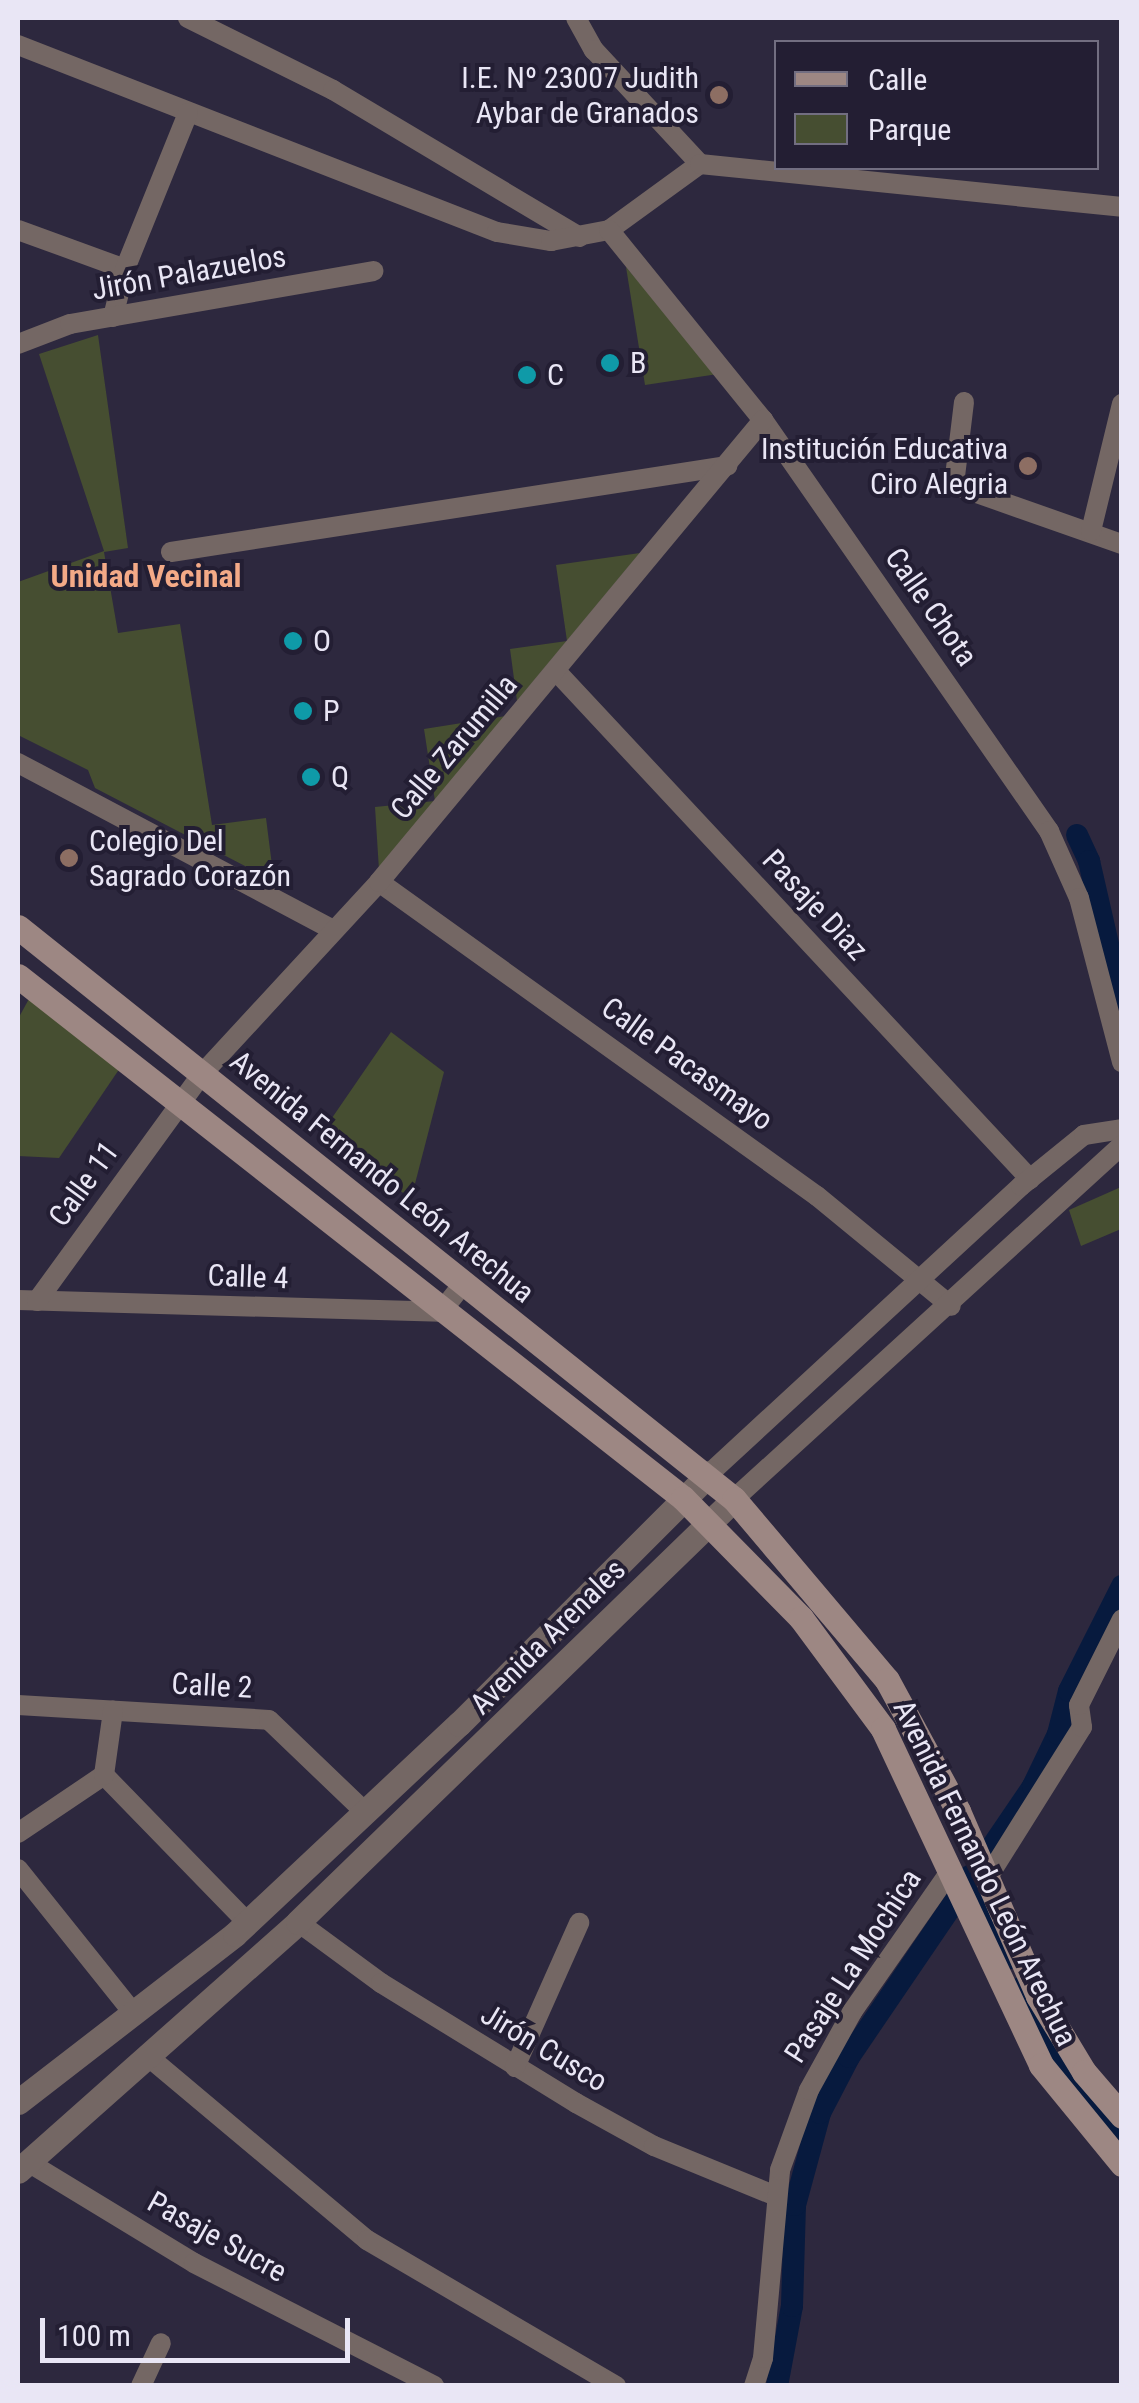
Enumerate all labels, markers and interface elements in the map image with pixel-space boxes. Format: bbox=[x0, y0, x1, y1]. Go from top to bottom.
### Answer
legend bbox=[774, 40, 1099, 170]
place label: I.E. Nº 23007 Judith Aybar de Granados bbox=[461, 60, 699, 130]
text: Calle bbox=[868, 62, 927, 97]
marker: I.E. Nº 23007 Judith Aybar de Granados bbox=[708, 84, 730, 106]
text: Parque bbox=[868, 112, 951, 147]
street label: Jirón Palazuelos bbox=[89, 238, 289, 308]
place label: B bbox=[630, 345, 646, 381]
marker: B bbox=[599, 352, 621, 374]
place label: C bbox=[547, 357, 564, 393]
marker: C bbox=[516, 364, 538, 386]
place label: Institución Educativa Ciro Alegria bbox=[761, 431, 1008, 502]
marker: Institución Educativa Ciro Alegria bbox=[1017, 455, 1039, 477]
street label: Calle Chota bbox=[877, 541, 985, 673]
district label: Unidad Vecinal bbox=[50, 557, 242, 595]
place label: O bbox=[313, 623, 331, 659]
marker: O bbox=[282, 630, 304, 652]
street label: Calle Zarumilla bbox=[383, 667, 525, 827]
place label: P bbox=[323, 693, 340, 729]
marker: P bbox=[292, 700, 314, 722]
place label: Q bbox=[331, 759, 349, 795]
marker: Q bbox=[300, 766, 322, 788]
place label: Colegio Del Sagrado Corazón bbox=[89, 823, 291, 894]
street label: Pasaje Diaz bbox=[755, 842, 875, 968]
marker: Colegio Del Sagrado Corazón bbox=[58, 847, 80, 869]
street label: Calle Pacasmayo bbox=[594, 990, 780, 1138]
street label: Avenida Fernando León Arechua bbox=[223, 1043, 541, 1311]
street label: Calle 11 bbox=[41, 1135, 127, 1233]
street label: Calle 4 bbox=[207, 1258, 289, 1296]
street label: Avenida Arenales bbox=[463, 1552, 633, 1722]
street label: Calle 2 bbox=[171, 1666, 253, 1706]
street label: Avenida Fernando León Arechua bbox=[885, 1694, 1085, 2052]
street label: Pasaje La Mochica bbox=[777, 1863, 929, 2069]
street label: Jirón Cusco bbox=[474, 1996, 614, 2100]
street label: Pasaje Sucre bbox=[141, 2184, 293, 2290]
scale bar bbox=[45, 2298, 355, 2360]
text: 100 m bbox=[57, 2318, 131, 2353]

